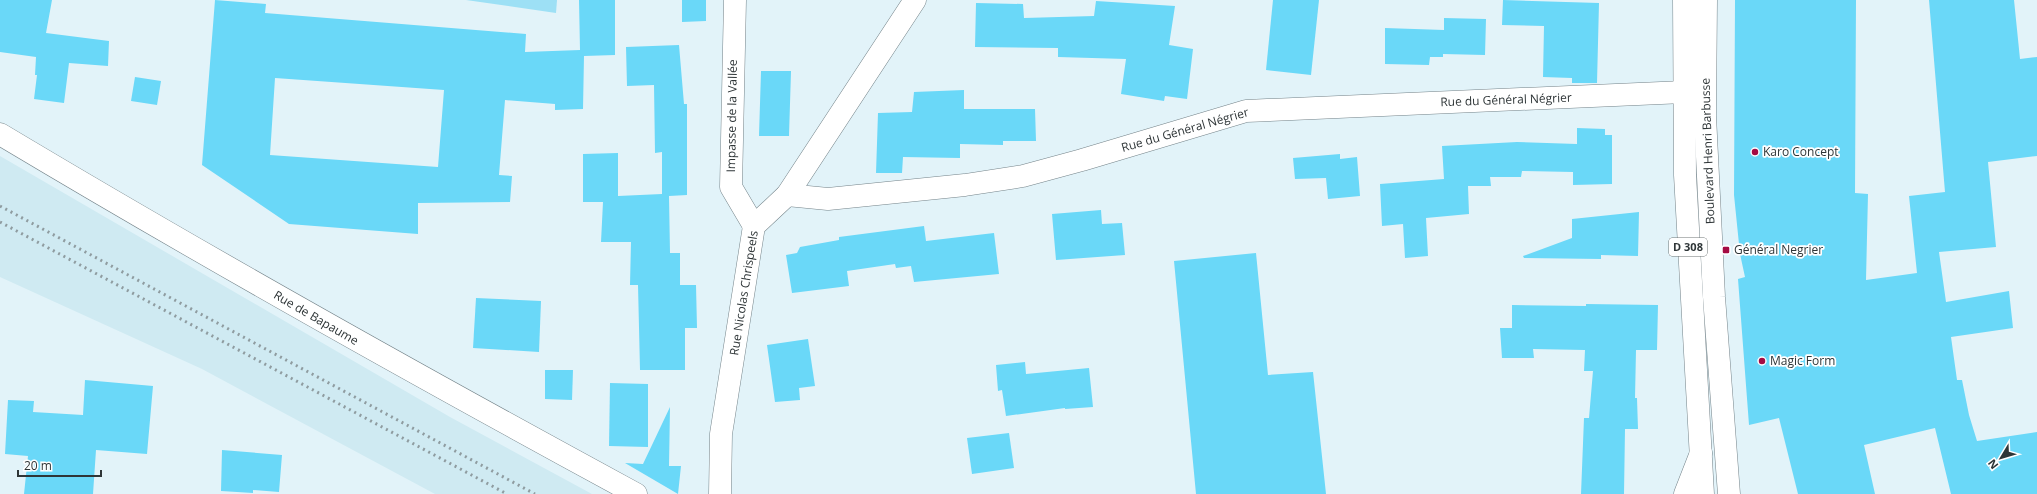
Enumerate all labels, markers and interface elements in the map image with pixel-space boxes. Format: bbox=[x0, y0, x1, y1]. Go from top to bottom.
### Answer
street label: Impasse de la Vallée bbox=[722, 59, 741, 173]
street label: Boulevard Henri Barbusse bbox=[1696, 77, 1719, 224]
street label: Rue du Général Négrier bbox=[1440, 89, 1572, 110]
street label: Rue du Général Négrier bbox=[1119, 103, 1251, 156]
place label: Karo Concept bbox=[1763, 143, 1839, 160]
marker: Karo Concept bbox=[1750, 147, 1760, 157]
street label: Rue Nicolas Chrispeels bbox=[725, 229, 762, 357]
road number: D 308 bbox=[1669, 238, 1707, 256]
place label: Général Negrier bbox=[1734, 241, 1823, 258]
marker: Général Negrier bbox=[1721, 245, 1731, 255]
street label: Rue de Bapaume bbox=[271, 286, 362, 349]
place label: Magic Form bbox=[1770, 352, 1835, 369]
marker: Magic Form bbox=[1757, 356, 1767, 366]
north arrow bbox=[1981, 438, 2021, 478]
scale bar bbox=[18, 452, 101, 478]
text: N bbox=[1984, 456, 2001, 473]
text: 20 m bbox=[24, 457, 52, 474]

